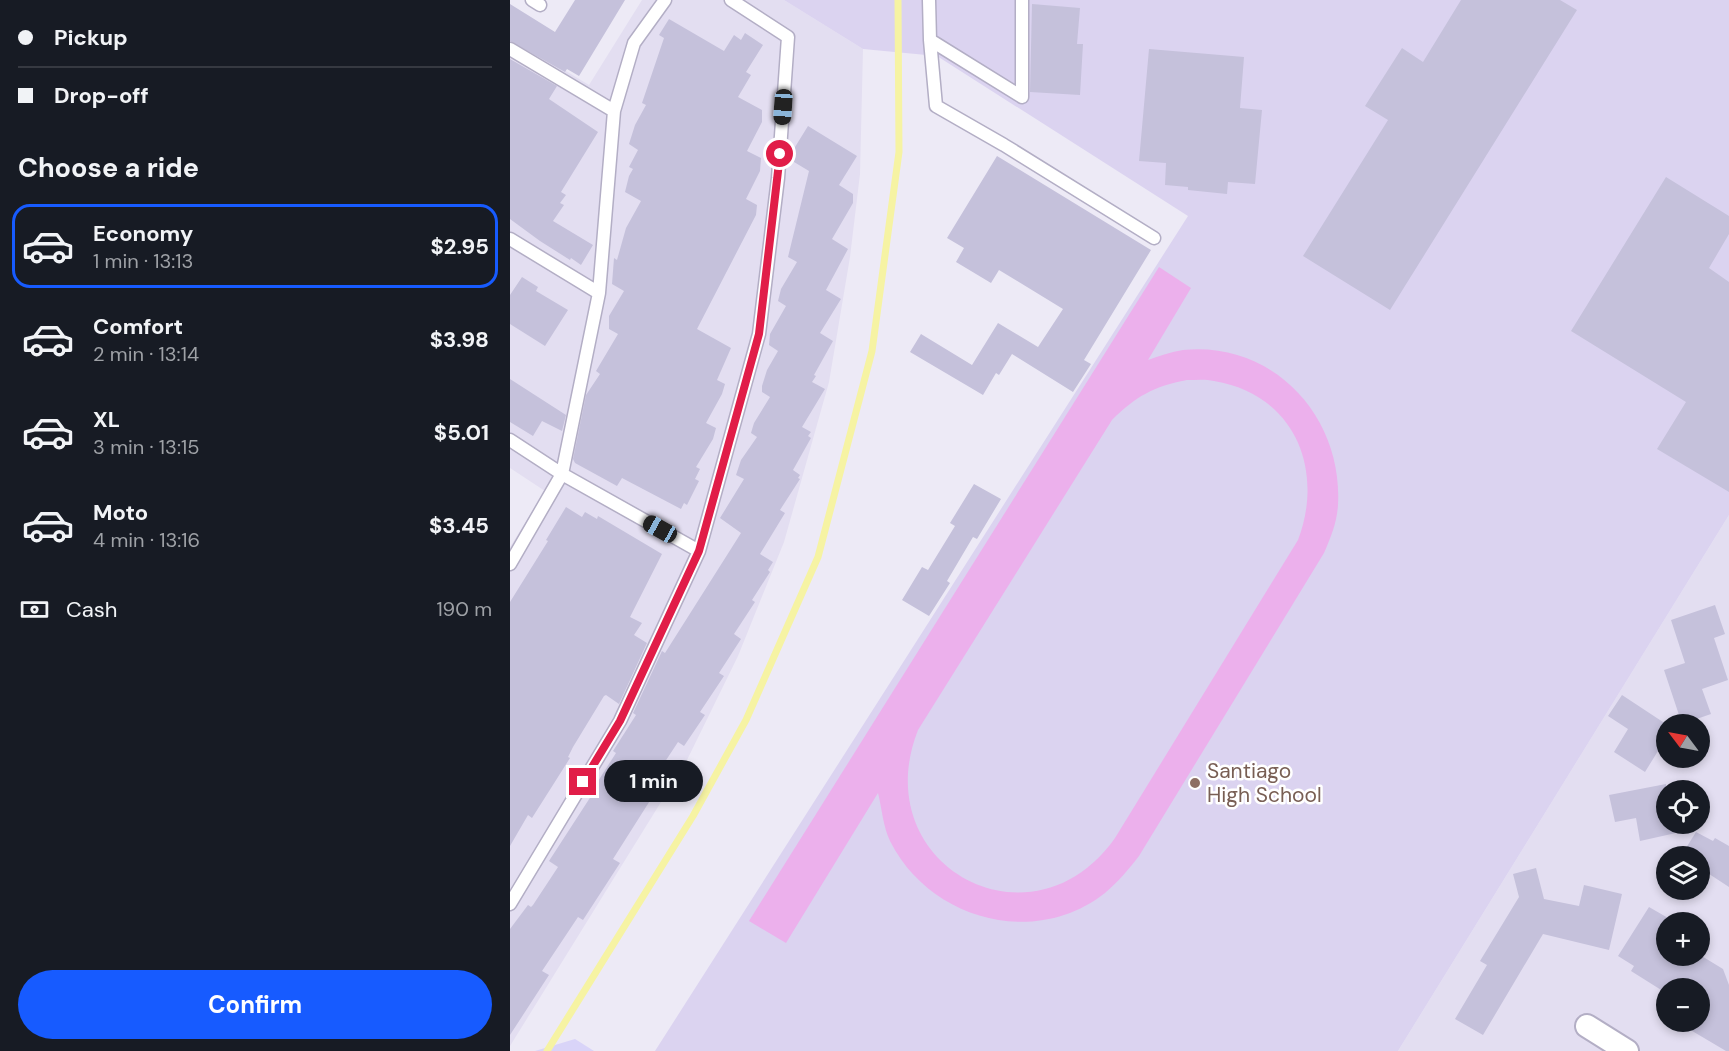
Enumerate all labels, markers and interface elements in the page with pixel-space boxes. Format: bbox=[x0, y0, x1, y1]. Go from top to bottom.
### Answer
text: Pickup bbox=[54, 23, 128, 52]
text: Drop-off bbox=[54, 81, 149, 110]
car bbox=[773, 88, 793, 126]
route start bbox=[766, 140, 793, 167]
text: Choose a ride bbox=[18, 150, 199, 185]
icon: car bbox=[21, 219, 75, 273]
text: Economy bbox=[93, 219, 193, 248]
text: $2.95 bbox=[430, 232, 489, 261]
text: 1 min · 13:13 bbox=[93, 248, 193, 274]
icon: car bbox=[21, 312, 75, 366]
text: Comfort bbox=[93, 312, 183, 341]
text: $3.98 bbox=[430, 325, 489, 354]
text: 2 min · 13:14 bbox=[93, 341, 199, 367]
icon: car bbox=[21, 405, 75, 459]
text: XL bbox=[93, 405, 120, 434]
text: $5.01 bbox=[434, 418, 489, 447]
text: 3 min · 13:15 bbox=[93, 434, 199, 460]
icon: car bbox=[21, 498, 75, 552]
text: Moto bbox=[93, 498, 148, 527]
text: $3.45 bbox=[429, 511, 489, 540]
car bbox=[640, 512, 680, 546]
text: 4 min · 13:16 bbox=[93, 527, 200, 553]
icon: cash bbox=[18, 593, 51, 626]
text: Cash bbox=[66, 595, 117, 624]
text: 190 m bbox=[436, 596, 492, 622]
north arrow bbox=[1656, 714, 1710, 768]
map controls bbox=[1656, 714, 1710, 1032]
place label: Santiago High School bbox=[1207, 757, 1322, 809]
callout: 1 min bbox=[604, 761, 703, 803]
route end bbox=[569, 768, 596, 795]
text: 1 min bbox=[629, 768, 678, 794]
marker: Santiago High School bbox=[1188, 776, 1202, 790]
button: locate bbox=[1656, 780, 1710, 834]
button: layers bbox=[1656, 846, 1710, 900]
button: + bbox=[1656, 912, 1710, 966]
button: Confirm bbox=[18, 970, 492, 1039]
button: − bbox=[1656, 978, 1710, 1032]

